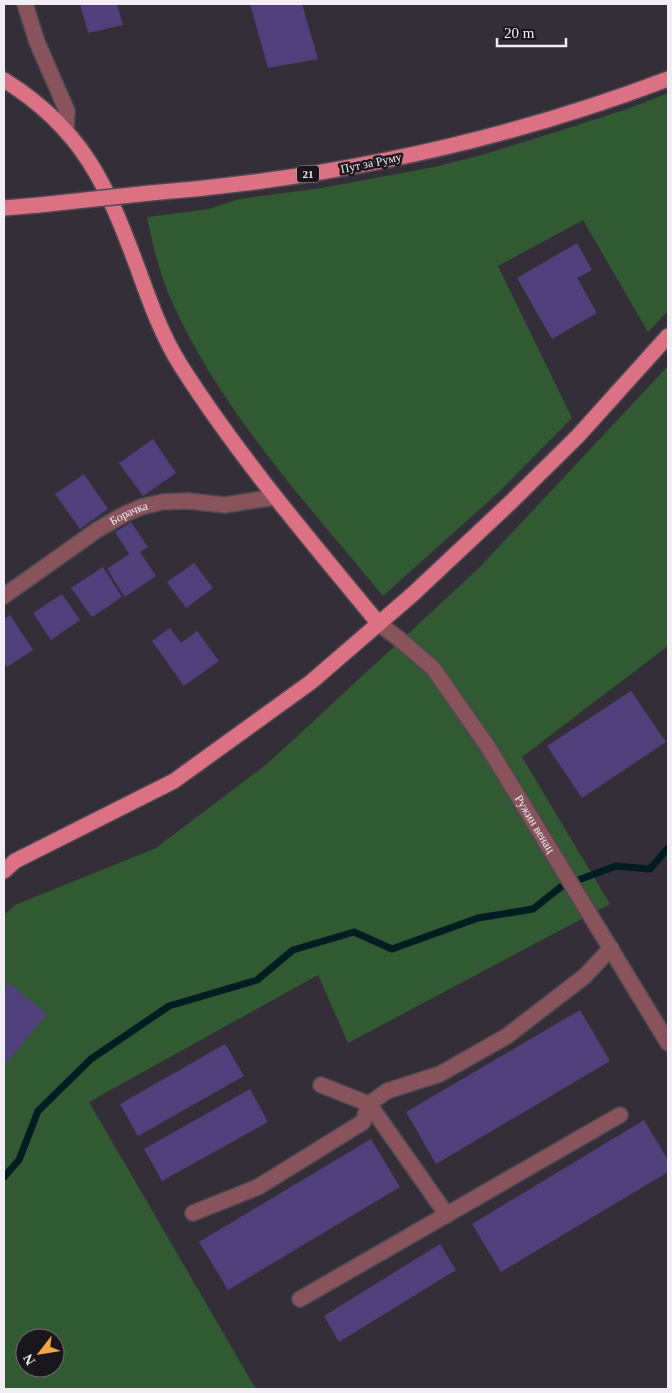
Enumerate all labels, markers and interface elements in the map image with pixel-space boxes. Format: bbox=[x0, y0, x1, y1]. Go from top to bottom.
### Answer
scale bar bbox=[497, 15, 566, 47]
text: 20 m bbox=[504, 25, 535, 41]
street label: Пут за Руму bbox=[339, 150, 403, 176]
road number: 21 bbox=[297, 165, 319, 182]
street label: Борачка bbox=[107, 498, 150, 528]
street label: Ружин венац bbox=[512, 792, 558, 856]
north arrow bbox=[15, 1328, 65, 1378]
text: N bbox=[20, 1351, 38, 1368]

